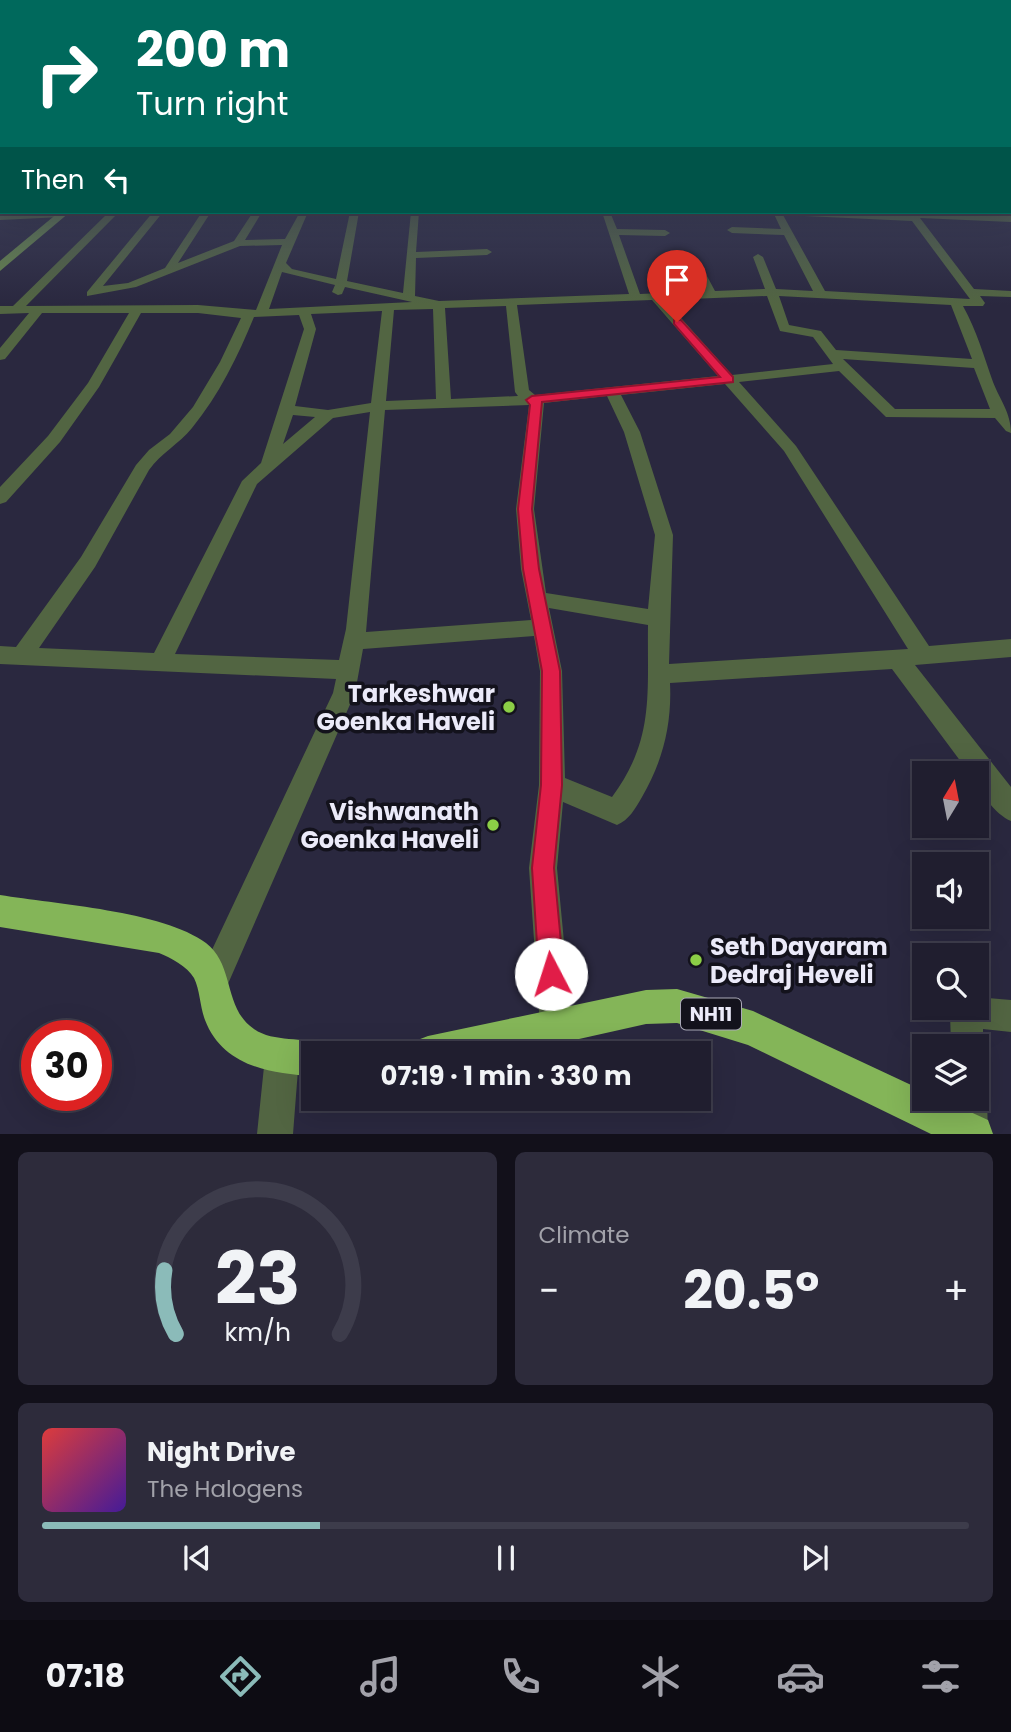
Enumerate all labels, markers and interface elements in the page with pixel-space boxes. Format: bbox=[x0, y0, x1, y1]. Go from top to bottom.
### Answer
text: 200 m bbox=[136, 16, 290, 84]
icon: right bbox=[21, 28, 112, 119]
text: Turn right bbox=[136, 81, 288, 126]
icon: left bbox=[98, 161, 136, 199]
text: Then bbox=[21, 162, 84, 198]
pin bbox=[647, 250, 707, 322]
icon: arrive bbox=[658, 261, 696, 299]
place label: Tarkeshwar Goenka Haveli bbox=[316, 677, 495, 738]
marker: Tarkeshwar Goenka Haveli bbox=[501, 699, 517, 715]
north arrow bbox=[912, 761, 989, 838]
map controls bbox=[912, 761, 989, 1111]
place label: Vishwanath Goenka Haveli bbox=[300, 795, 479, 856]
marker: Vishwanath Goenka Haveli bbox=[485, 817, 501, 833]
button: sound bbox=[912, 852, 989, 929]
place label: Seth Dayaram Dedraj Heveli bbox=[710, 930, 888, 991]
position arrow bbox=[514, 937, 588, 1011]
button: search bbox=[912, 943, 989, 1020]
marker: Seth Dayaram Dedraj Heveli bbox=[688, 952, 704, 968]
road number: NH11 bbox=[681, 998, 741, 1030]
speed limit sign: 30 bbox=[21, 1020, 112, 1111]
button: layers bbox=[912, 1034, 989, 1111]
text: 07:19 · 1 min · 330 m bbox=[380, 1058, 632, 1094]
text: Climate bbox=[539, 1219, 629, 1251]
text: 23 bbox=[214, 1229, 300, 1330]
text: 20.5° bbox=[683, 1254, 819, 1327]
text: − bbox=[539, 1264, 559, 1317]
text: + bbox=[943, 1264, 969, 1317]
text: km/h bbox=[224, 1315, 291, 1350]
text: Night Drive bbox=[147, 1434, 295, 1470]
text: The Halogens bbox=[147, 1473, 303, 1505]
icon: previous bbox=[178, 1539, 216, 1577]
icon: pause bbox=[487, 1539, 525, 1577]
icon: next bbox=[796, 1539, 834, 1577]
icon: directions bbox=[216, 1652, 265, 1701]
icon: music bbox=[356, 1652, 405, 1701]
icon: phone bbox=[496, 1652, 545, 1701]
icon: climate bbox=[636, 1652, 685, 1701]
icon: car bbox=[776, 1652, 825, 1701]
icon: filters bbox=[916, 1652, 965, 1701]
text: 07:18 bbox=[46, 1653, 125, 1698]

